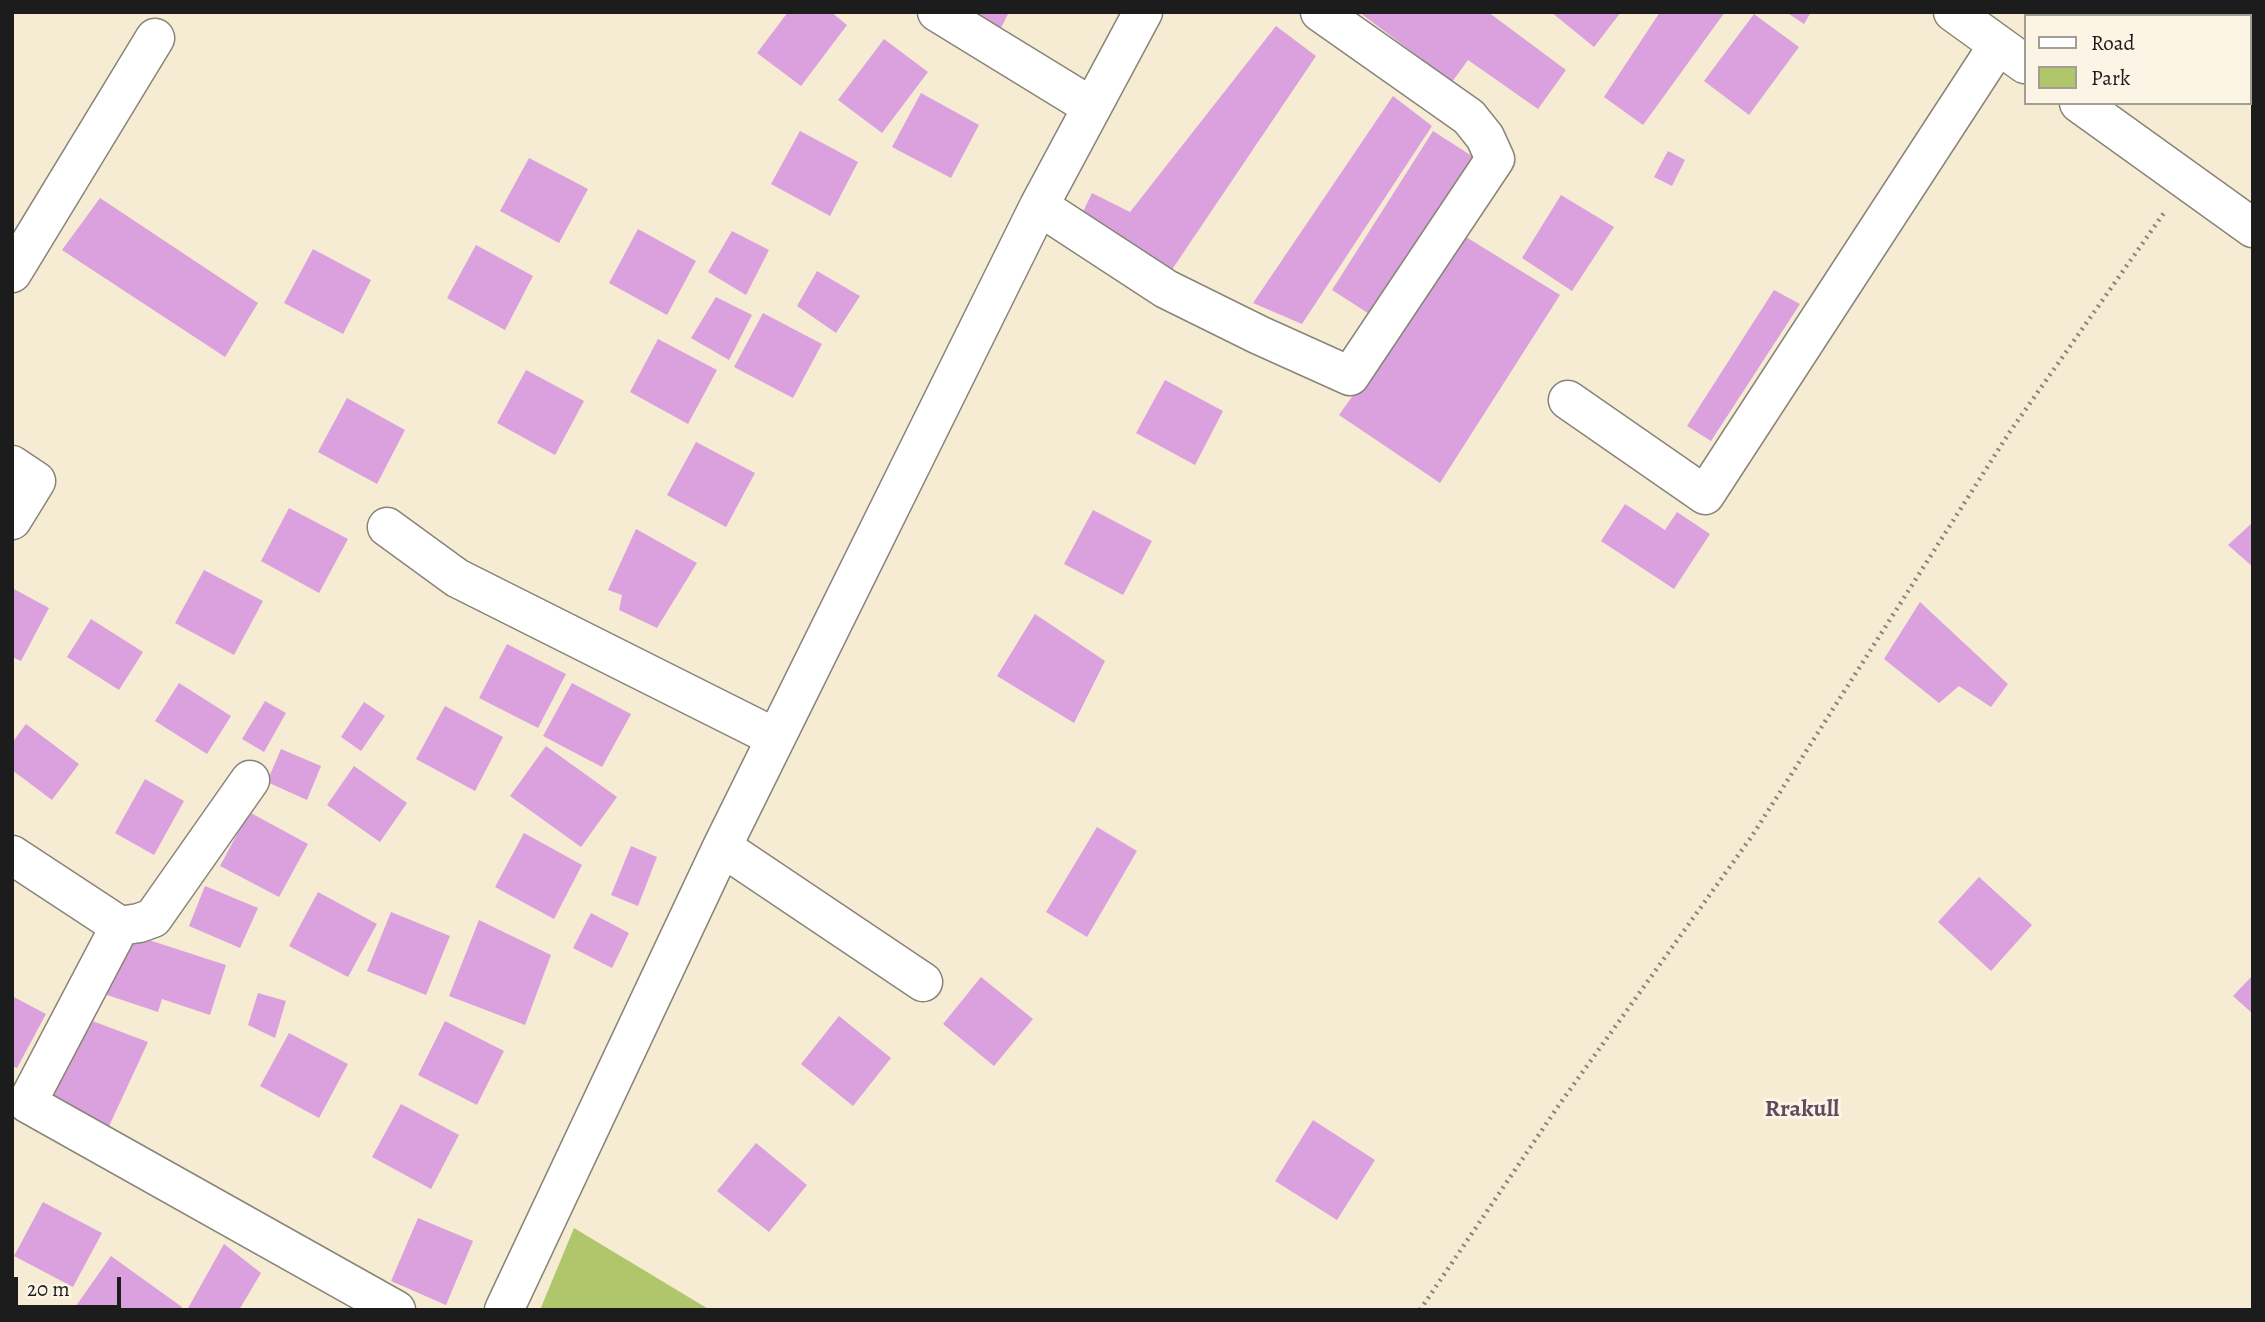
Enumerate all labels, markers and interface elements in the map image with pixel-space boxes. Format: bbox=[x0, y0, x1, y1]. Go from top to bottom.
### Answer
legend bbox=[2024, 14, 2251, 105]
text: Road bbox=[2091, 29, 2135, 57]
text: Park bbox=[2091, 64, 2130, 92]
district label: Rrakull bbox=[1765, 1096, 1839, 1124]
scale bar bbox=[18, 1262, 124, 1306]
text: 20 m bbox=[27, 1275, 70, 1303]

